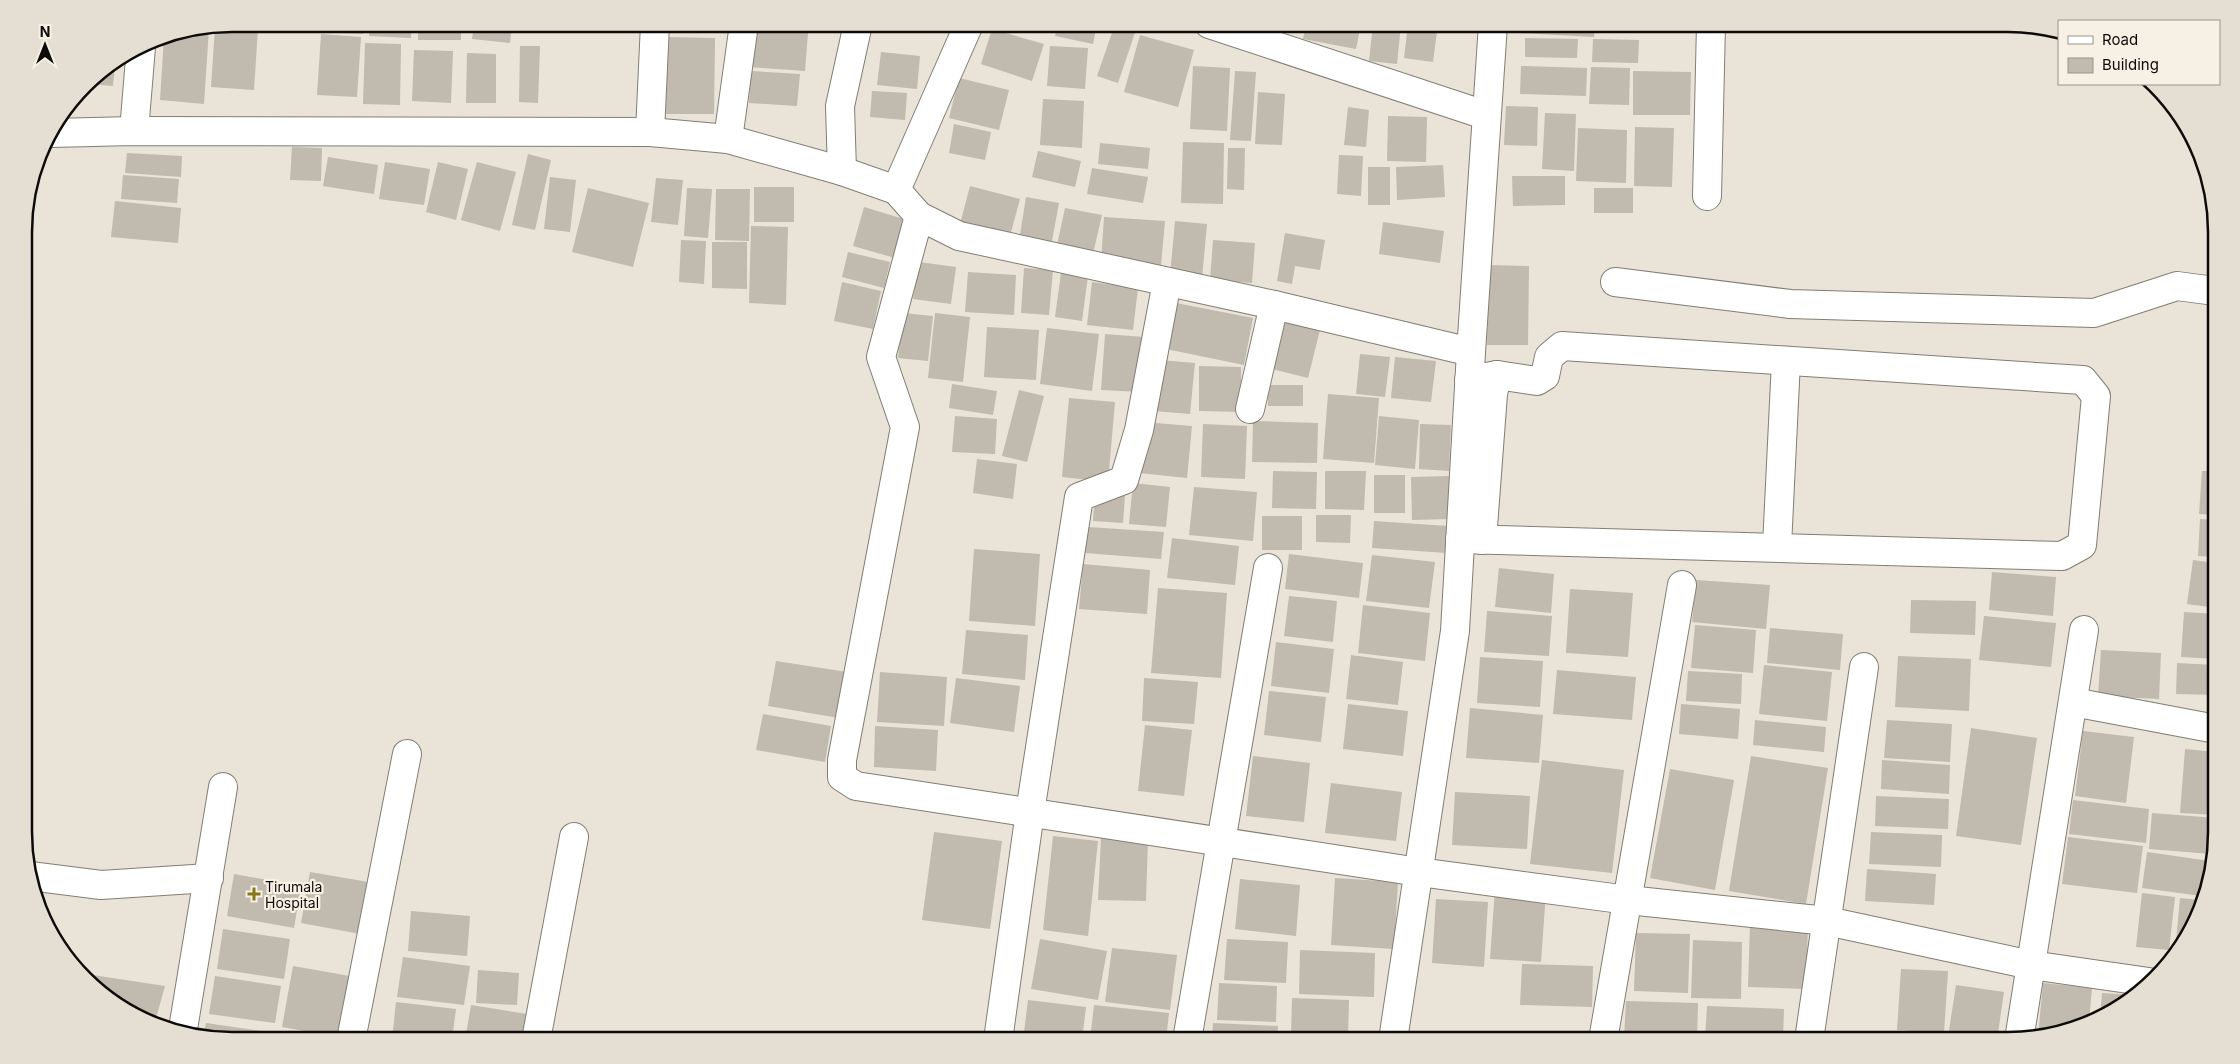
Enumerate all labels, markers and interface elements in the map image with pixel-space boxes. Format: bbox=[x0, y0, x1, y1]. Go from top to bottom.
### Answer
north arrow bbox=[20, 20, 70, 70]
legend bbox=[2058, 20, 2220, 85]
text: N bbox=[40, 23, 50, 40]
text: Road bbox=[2102, 30, 2138, 49]
text: Building bbox=[2102, 55, 2159, 74]
place label: Tirumala Hospital bbox=[265, 878, 322, 911]
marker: Tirumala Hospital bbox=[247, 887, 261, 901]

